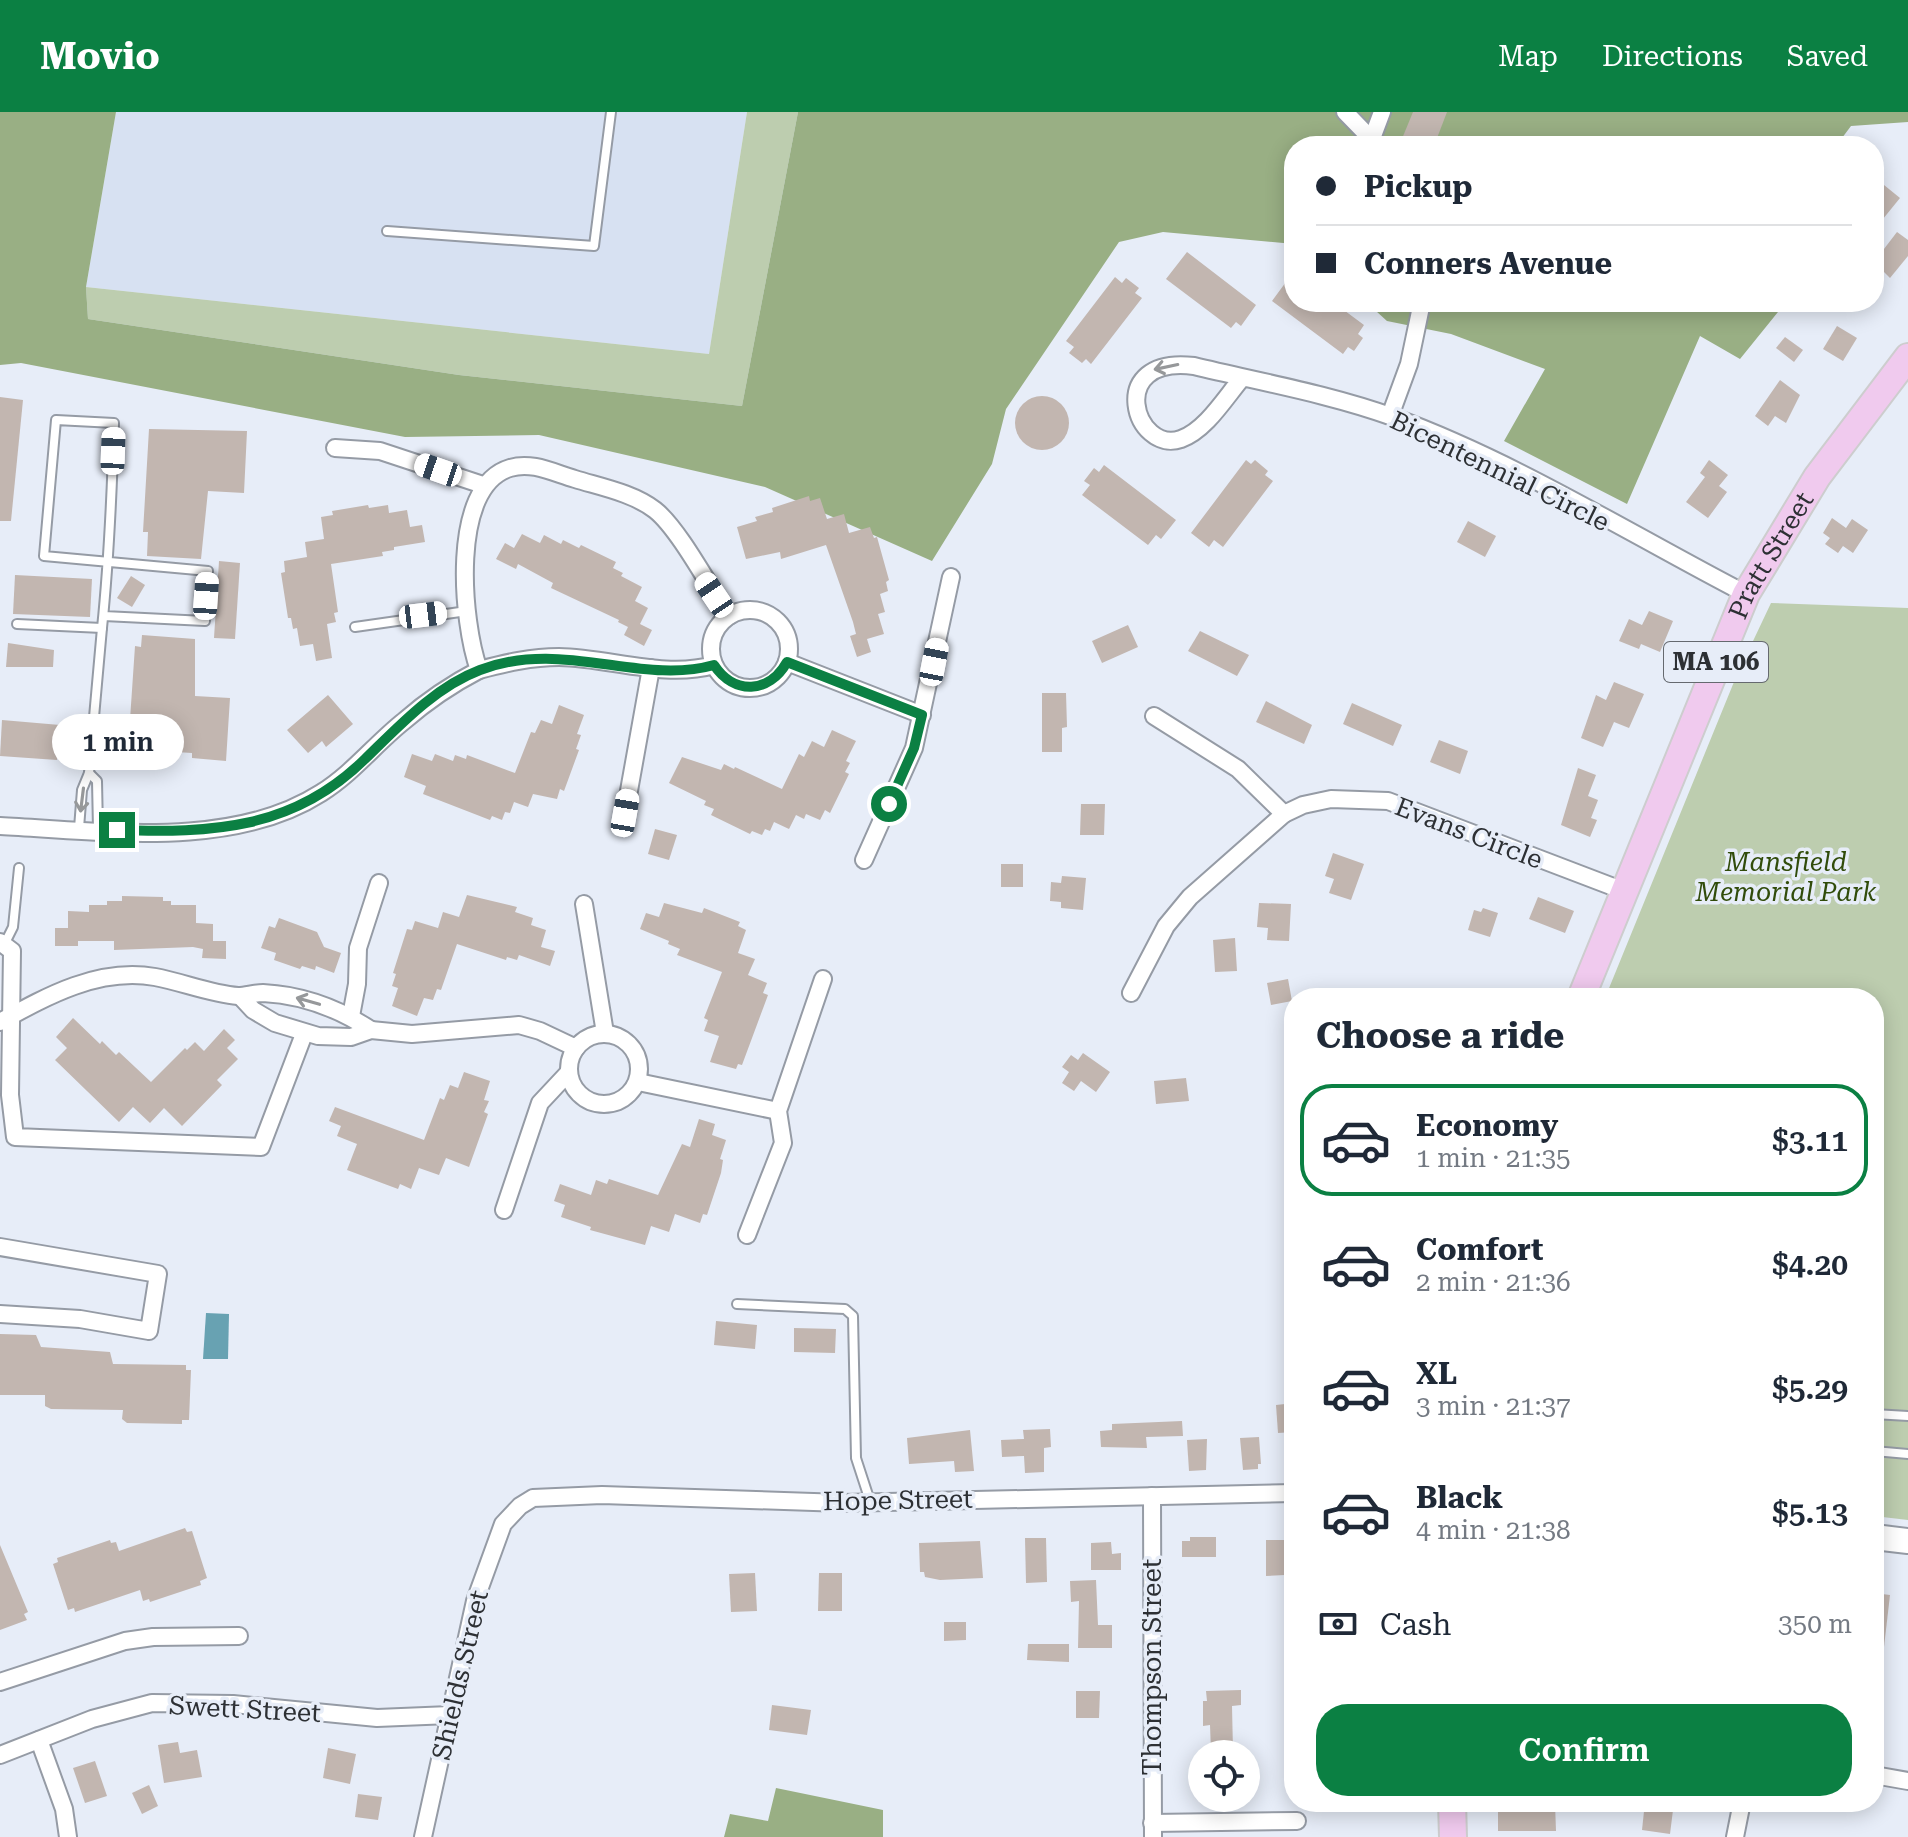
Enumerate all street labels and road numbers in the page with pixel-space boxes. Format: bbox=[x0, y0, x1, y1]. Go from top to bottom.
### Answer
street label: Bicentennial Circle bbox=[1386, 405, 1614, 537]
street label: Pratt Street bbox=[1723, 486, 1819, 623]
road number: MA 106 bbox=[1664, 642, 1768, 682]
street label: Evans Circle bbox=[1391, 791, 1547, 875]
street label: Hope Street bbox=[823, 1484, 973, 1516]
street label: Thompson Street bbox=[1137, 1558, 1167, 1775]
street label: Shields Street bbox=[426, 1587, 494, 1763]
street label: Swett Street bbox=[168, 1690, 322, 1728]

